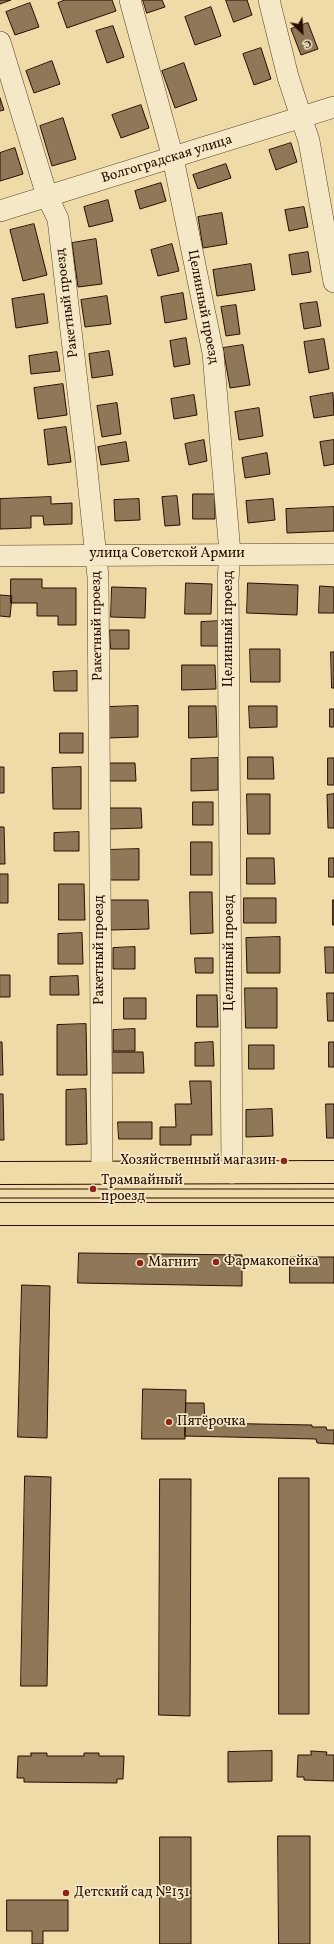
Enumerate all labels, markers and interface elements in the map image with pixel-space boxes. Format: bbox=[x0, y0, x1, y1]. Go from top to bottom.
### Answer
north arrow bbox=[282, 12, 322, 52]
text: С bbox=[301, 35, 314, 52]
street label: Волгоградская улица bbox=[99, 132, 235, 188]
street label: Ракетный проезд bbox=[53, 247, 83, 359]
street label: Целинный проезд bbox=[183, 248, 221, 366]
street label: улица Советской Армии bbox=[89, 546, 245, 562]
street label: Ракетный проезд bbox=[89, 571, 107, 681]
street label: Целинный проезд bbox=[221, 571, 237, 687]
street label: Ракетный проезд bbox=[92, 895, 108, 1005]
street label: Целинный проезд bbox=[222, 895, 238, 1011]
place label: Хозяйственный магазин bbox=[120, 1153, 276, 1169]
marker: Хозяйственный магазин bbox=[279, 1156, 289, 1166]
place label: Трамвайный проезд bbox=[101, 1173, 183, 1206]
marker: Трамвайный проезд bbox=[88, 1184, 98, 1194]
place label: Фармакопейка bbox=[224, 1254, 319, 1270]
place label: Магнит bbox=[148, 1255, 198, 1271]
marker: Фармакопейка bbox=[211, 1257, 221, 1267]
marker: Магнит bbox=[135, 1258, 145, 1268]
place label: Пятёрочка bbox=[177, 1414, 246, 1430]
marker: Пятёрочка bbox=[164, 1417, 174, 1427]
place label: Детский сад №131 bbox=[74, 1885, 190, 1901]
marker: Детский сад №131 bbox=[61, 1888, 71, 1898]

